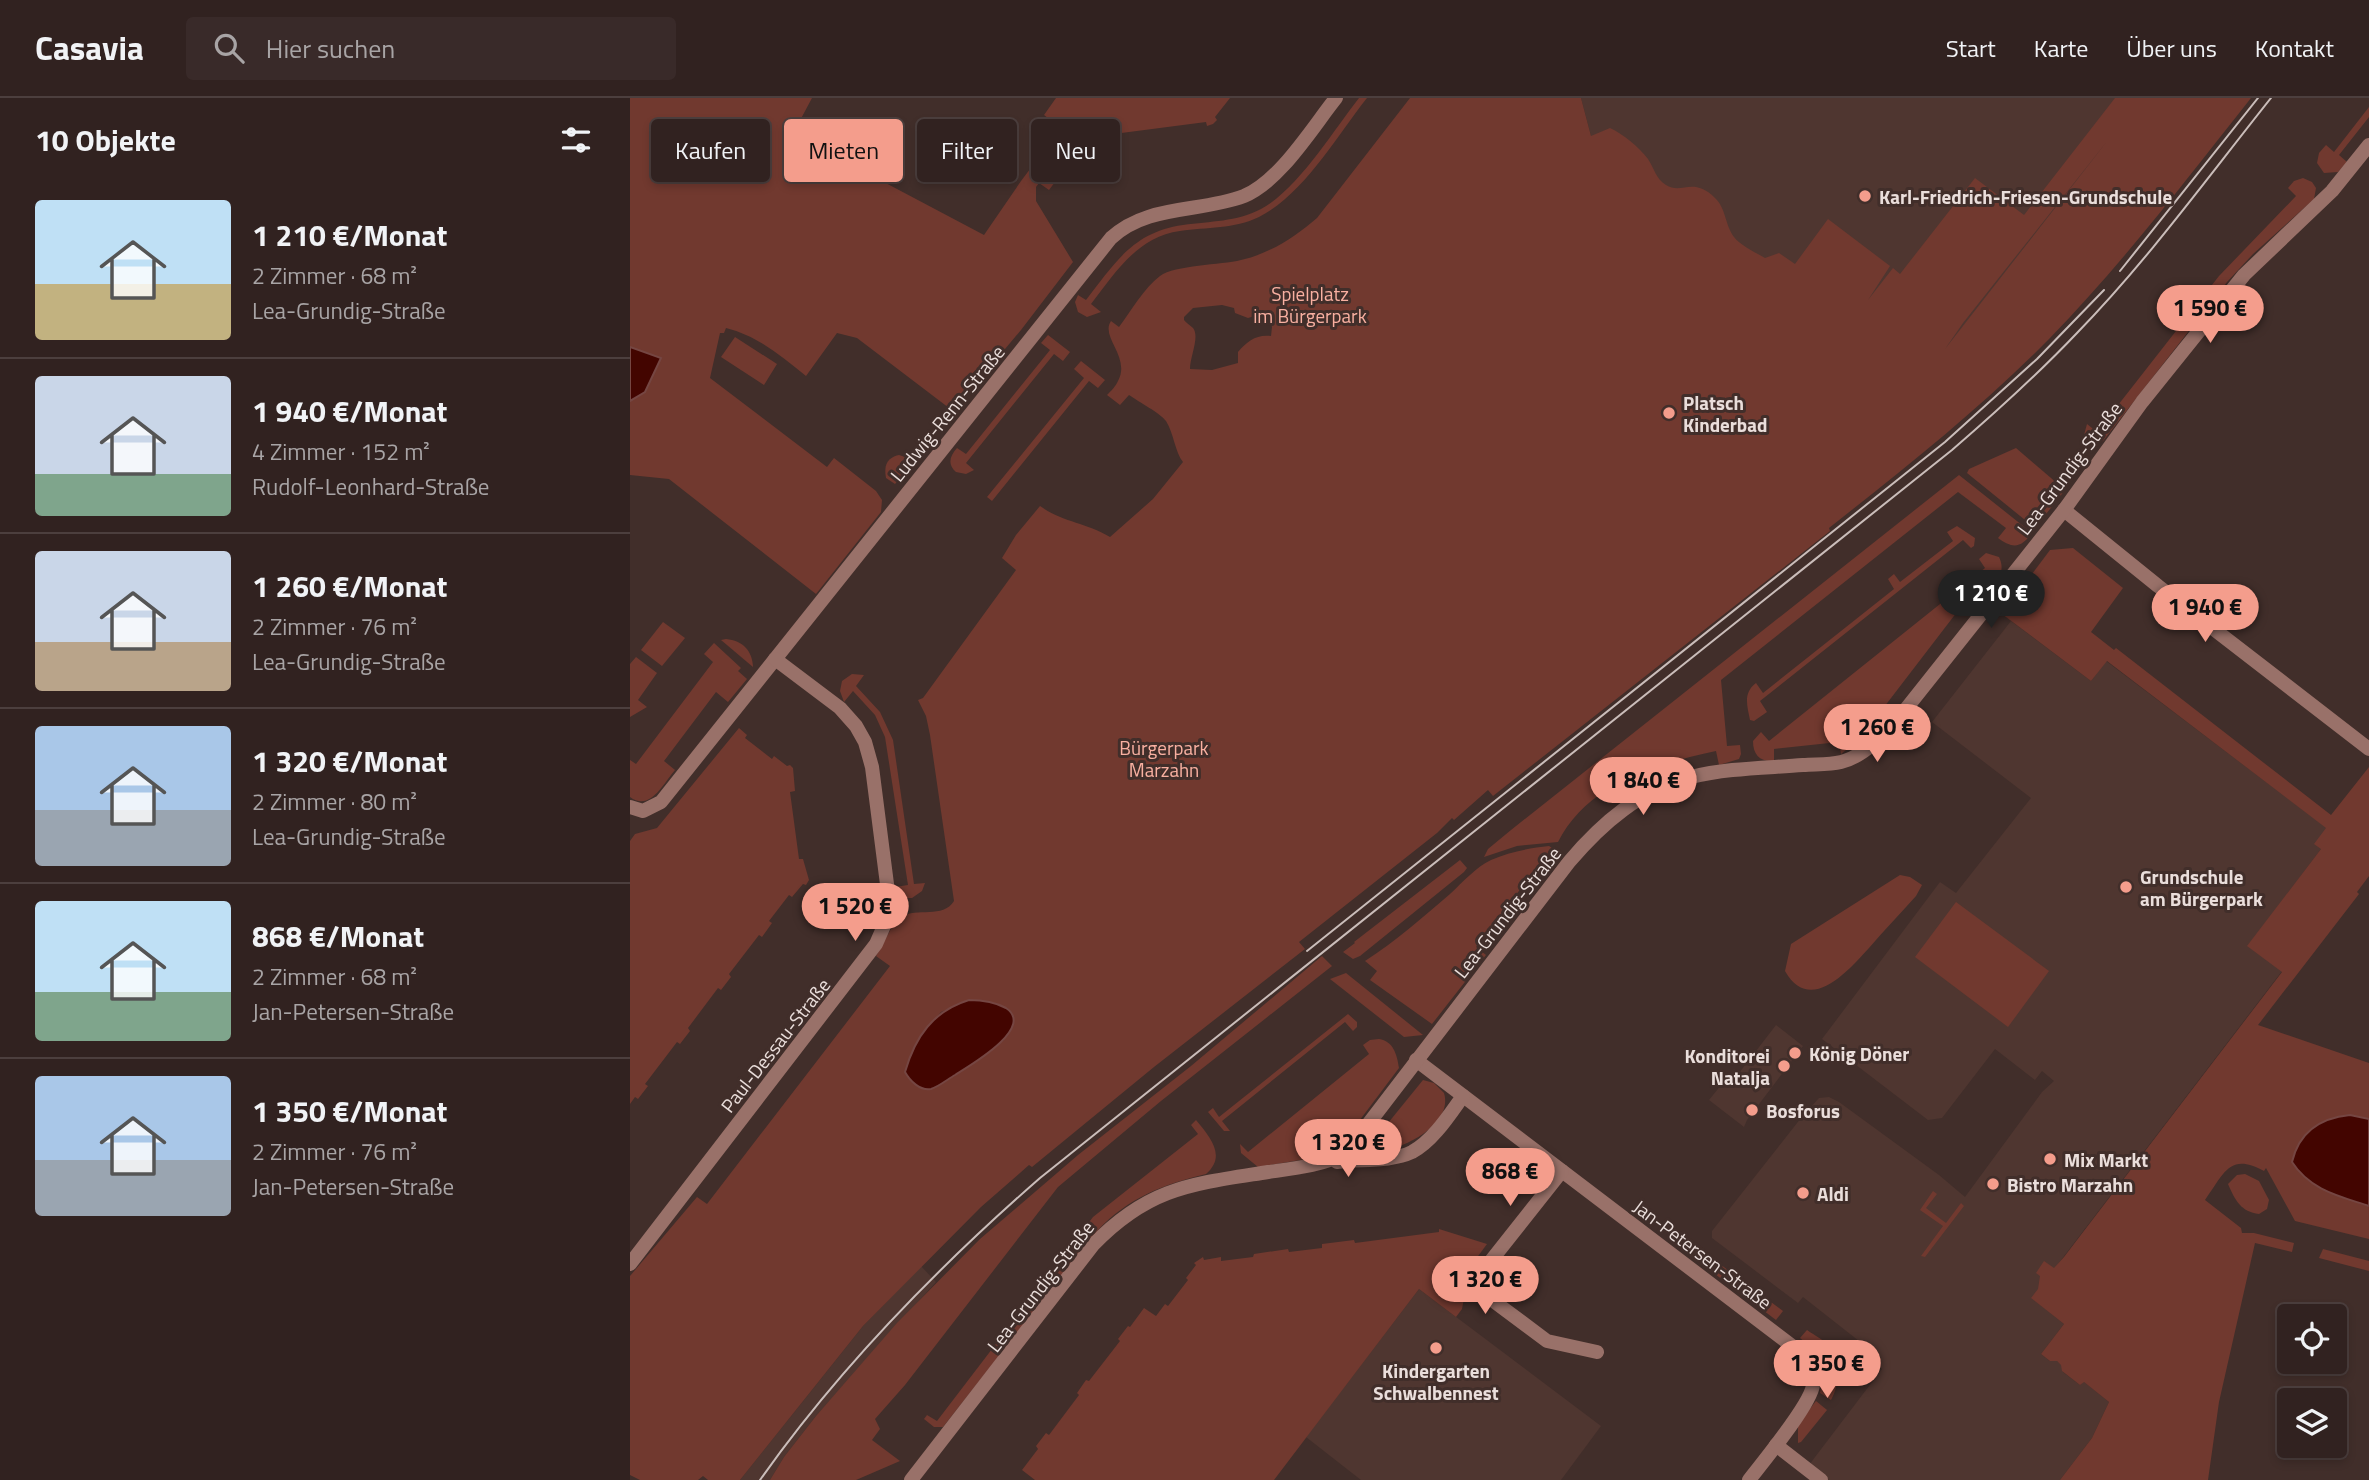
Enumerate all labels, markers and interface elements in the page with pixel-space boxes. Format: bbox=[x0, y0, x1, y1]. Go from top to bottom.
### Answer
search box bbox=[186, 17, 676, 80]
text: Casavia bbox=[35, 23, 144, 73]
icon: search bbox=[210, 29, 248, 67]
text: Hier suchen bbox=[266, 29, 395, 68]
text: Start bbox=[1946, 30, 1996, 66]
text: Karte bbox=[2034, 30, 2088, 66]
text: Über uns bbox=[2126, 30, 2217, 66]
text: Kontakt bbox=[2255, 30, 2334, 66]
text: 10 Objekte bbox=[35, 117, 176, 163]
chip: Kaufen bbox=[651, 119, 770, 182]
chip: Mieten bbox=[784, 119, 903, 182]
chip: Filter bbox=[917, 119, 1017, 182]
chip: Neu bbox=[1031, 119, 1120, 182]
icon: filters bbox=[557, 121, 595, 159]
place label: Karl-Friedrich-Friesen-Grundschule bbox=[1879, 182, 2172, 211]
marker: Karl-Friedrich-Friesen-Grundschule bbox=[1857, 188, 1873, 204]
text: 1 210 €/Monat bbox=[252, 212, 448, 258]
icon: home bbox=[91, 228, 175, 312]
text: 2 Zimmer · 68 m² bbox=[252, 258, 417, 293]
park label: Spielplatz im Bürgerpark bbox=[1253, 279, 1367, 330]
pin: 1 590 € bbox=[2145, 286, 2275, 345]
text: 1 590 € bbox=[2173, 290, 2247, 325]
text: Lea-Grundig-Straße bbox=[252, 293, 446, 328]
street label: Ludwig-Renn-Straße bbox=[883, 338, 1011, 488]
text: 1 940 €/Monat bbox=[252, 388, 448, 434]
place label: Platsch Kinderbad bbox=[1683, 388, 1767, 439]
street label: Lea-Grundig-Straße bbox=[2009, 395, 2129, 541]
icon: home bbox=[91, 404, 175, 488]
marker: Platsch Kinderbad bbox=[1661, 405, 1677, 421]
text: 4 Zimmer · 152 m² bbox=[252, 434, 430, 469]
text: Rudolf-Leonhard-Straße bbox=[252, 469, 489, 504]
text: 1 260 €/Monat bbox=[252, 563, 448, 609]
pin: 1 210 € bbox=[1926, 570, 2056, 630]
text: 1 210 € bbox=[1954, 575, 2028, 610]
icon: home bbox=[91, 579, 175, 663]
pin: 1 940 € bbox=[2140, 584, 2270, 644]
text: 1 940 € bbox=[2168, 589, 2242, 624]
text: 2 Zimmer · 76 m² bbox=[252, 609, 417, 644]
text: Lea-Grundig-Straße bbox=[252, 644, 446, 679]
pin: 1 260 € bbox=[1812, 704, 1942, 764]
text: 1 260 € bbox=[1840, 709, 1914, 744]
park label: Bürgerpark Marzahn bbox=[1119, 733, 1209, 784]
text: 1 320 €/Monat bbox=[252, 738, 448, 784]
icon: home bbox=[91, 754, 175, 838]
pin: 1 840 € bbox=[1578, 758, 1708, 817]
text: 1 840 € bbox=[1606, 762, 1680, 797]
text: 2 Zimmer · 80 m² bbox=[252, 784, 417, 819]
text: Lea-Grundig-Straße bbox=[252, 819, 446, 854]
street label: Lea-Grundig-Straße bbox=[1446, 840, 1568, 984]
place label: Grundschule am Bürgerpark bbox=[2140, 862, 2263, 913]
marker: Grundschule am Bürgerpark bbox=[2118, 879, 2134, 895]
pin: 1 520 € bbox=[790, 884, 920, 943]
text: 1 520 € bbox=[818, 888, 892, 923]
text: 868 €/Monat bbox=[252, 913, 424, 959]
icon: home bbox=[91, 929, 175, 1013]
text: 2 Zimmer · 68 m² bbox=[252, 959, 417, 994]
street label: Paul-Dessau-Straße bbox=[713, 972, 837, 1118]
text: Jan-Petersen-Straße bbox=[252, 994, 454, 1029]
place label: König Döner bbox=[1809, 1039, 1909, 1068]
place label: Konditorei Natalja bbox=[1684, 1041, 1770, 1092]
marker: König Döner bbox=[1787, 1045, 1803, 1061]
marker: Konditorei Natalja bbox=[1776, 1058, 1792, 1074]
text: 1 350 €/Monat bbox=[252, 1088, 448, 1134]
place label: Bosforus bbox=[1766, 1096, 1840, 1125]
marker: Bosforus bbox=[1744, 1102, 1760, 1118]
icon: home bbox=[91, 1104, 175, 1188]
pin: 1 320 € bbox=[1283, 1119, 1413, 1179]
text: 1 320 € bbox=[1311, 1124, 1385, 1159]
text: 2 Zimmer · 76 m² bbox=[252, 1134, 417, 1169]
place label: Mix Markt bbox=[2064, 1145, 2148, 1174]
pin: 868 € bbox=[1461, 1148, 1559, 1208]
marker: Mix Markt bbox=[2042, 1151, 2058, 1167]
text: 868 € bbox=[1482, 1153, 1538, 1188]
text: Jan-Petersen-Straße bbox=[252, 1169, 454, 1204]
place label: Bistro Marzahn bbox=[2007, 1170, 2133, 1199]
marker: Bistro Marzahn bbox=[1985, 1176, 2001, 1192]
place label: Aldi bbox=[1817, 1179, 1849, 1208]
marker: Aldi bbox=[1795, 1185, 1811, 1201]
street label: Jan-Petersen-Straße bbox=[1628, 1192, 1778, 1316]
street label: Lea-Grundig-Straße bbox=[979, 1214, 1101, 1358]
pin: 1 320 € bbox=[1420, 1256, 1550, 1316]
text: 1 320 € bbox=[1448, 1261, 1522, 1296]
map controls bbox=[2277, 1304, 2347, 1458]
button: locate bbox=[2277, 1304, 2347, 1374]
marker: Kindergarten Schwalbennest bbox=[1428, 1340, 1444, 1356]
pin: 1 350 € bbox=[1762, 1340, 1892, 1400]
text: 1 350 € bbox=[1790, 1345, 1864, 1380]
place label: Kindergarten Schwalbennest bbox=[1373, 1356, 1499, 1407]
button: layers bbox=[2277, 1388, 2347, 1458]

